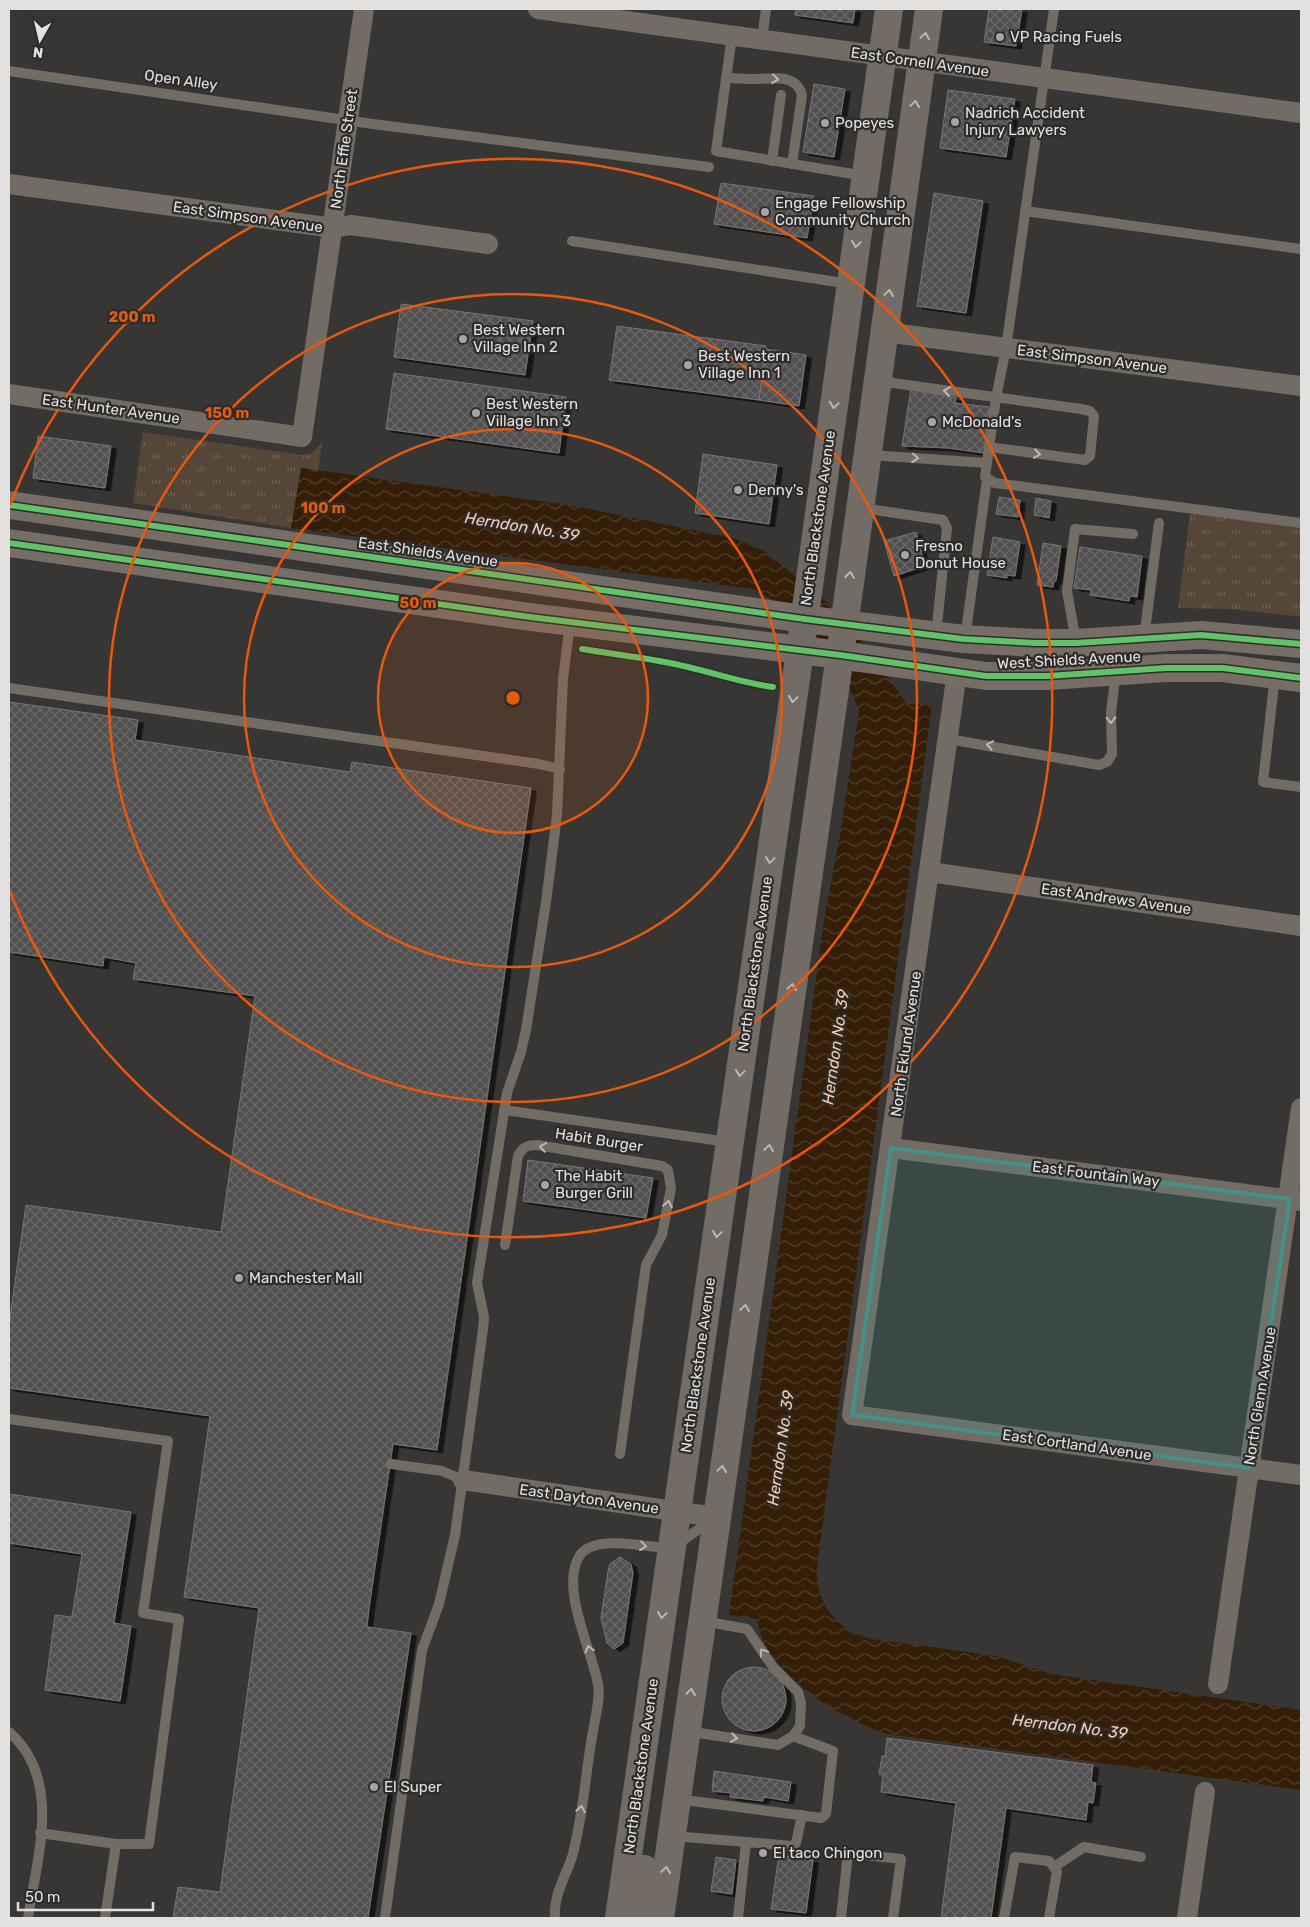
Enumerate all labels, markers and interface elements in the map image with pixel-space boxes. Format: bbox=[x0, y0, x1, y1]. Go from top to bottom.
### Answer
north arrow bbox=[15, 15, 65, 65]
place label: VP Racing Fuels bbox=[1010, 28, 1122, 46]
one-way arrow bbox=[919, 31, 930, 39]
marker: VP Racing Fuels bbox=[994, 31, 1006, 43]
text: N bbox=[32, 43, 44, 61]
street label: East Cornell Avenue bbox=[850, 43, 990, 81]
street label: Open Alley bbox=[143, 66, 219, 94]
one-way arrow bbox=[771, 73, 779, 84]
street label: North Effie Street bbox=[327, 88, 361, 210]
one-way arrow bbox=[909, 100, 920, 108]
place label: Nadrich Accident Injury Lawyers bbox=[965, 104, 1085, 139]
place label: Popeyes bbox=[835, 114, 895, 132]
marker: Nadrich Accident Injury Lawyers bbox=[949, 116, 961, 128]
marker: Popeyes bbox=[819, 117, 831, 129]
place label: Engage Fellowship Community Church bbox=[775, 194, 911, 229]
street label: East Simpson Avenue bbox=[172, 198, 324, 236]
marker: Engage Fellowship Community Church bbox=[759, 206, 771, 218]
one-way arrow bbox=[851, 240, 862, 248]
one-way arrow bbox=[883, 289, 894, 297]
text: 200 m bbox=[108, 308, 156, 326]
place label: Best Western Village Inn 2 bbox=[473, 321, 565, 356]
marker: Best Western Village Inn 2 bbox=[457, 333, 469, 345]
street label: East Simpson Avenue bbox=[1016, 341, 1168, 377]
place label: Best Western Village Inn 1 bbox=[698, 347, 790, 382]
marker: Best Western Village Inn 1 bbox=[682, 359, 694, 371]
one-way arrow bbox=[943, 386, 951, 397]
street label: East Hunter Avenue bbox=[41, 390, 181, 428]
place label: Best Western Village Inn 3 bbox=[486, 395, 578, 430]
one-way arrow bbox=[829, 401, 840, 409]
text: 150 m bbox=[205, 404, 249, 422]
marker: Best Western Village Inn 3 bbox=[470, 407, 482, 419]
place label: McDonald's bbox=[942, 413, 1022, 431]
marker: McDonald's bbox=[926, 416, 938, 428]
street label: North Blackstone Avenue bbox=[797, 429, 839, 607]
one-way arrow bbox=[1033, 449, 1041, 459]
one-way arrow bbox=[911, 452, 919, 463]
place label: Denny's bbox=[748, 481, 804, 499]
marker: Denny's bbox=[732, 484, 744, 496]
text: 100 m bbox=[301, 499, 345, 517]
water label: Herndon No. 39 bbox=[463, 508, 581, 545]
street label: East Shields Avenue bbox=[357, 533, 499, 571]
place label: Fresno Donut House bbox=[915, 537, 1006, 572]
marker: Fresno Donut House bbox=[899, 549, 911, 561]
one-way arrow bbox=[844, 571, 855, 579]
text: 50 m bbox=[400, 594, 436, 612]
street label: West Shields Avenue bbox=[997, 647, 1141, 673]
centre of rings bbox=[504, 689, 522, 707]
one-way arrow bbox=[788, 695, 799, 703]
one-way arrow bbox=[1106, 716, 1116, 724]
one-way arrow bbox=[986, 741, 995, 751]
one-way arrow bbox=[765, 856, 776, 864]
street label: North Blackstone Avenue bbox=[734, 875, 776, 1053]
street label: East Andrews Avenue bbox=[1040, 880, 1192, 918]
street label: North Eklund Avenue bbox=[887, 970, 925, 1118]
one-way arrow bbox=[786, 982, 797, 990]
water label: Herndon No. 39 bbox=[818, 988, 853, 1106]
one-way arrow bbox=[735, 1068, 745, 1077]
street label: Habit Burger bbox=[554, 1124, 645, 1156]
one-way arrow bbox=[539, 1142, 547, 1152]
one-way arrow bbox=[763, 1143, 773, 1152]
street label: East Fountain Way bbox=[1031, 1157, 1161, 1191]
place label: The Habit Burger Grill bbox=[555, 1167, 633, 1202]
marker: The Habit Burger Grill bbox=[539, 1179, 551, 1191]
one-way arrow bbox=[663, 1199, 673, 1208]
one-way arrow bbox=[712, 1230, 723, 1238]
place label: Manchester Mall bbox=[249, 1269, 363, 1287]
marker: Manchester Mall bbox=[233, 1272, 245, 1284]
street label: North Blackstone Avenue bbox=[677, 1276, 719, 1454]
one-way arrow bbox=[740, 1304, 750, 1313]
street label: North Glenn Avenue bbox=[1240, 1326, 1280, 1466]
water label: Herndon No. 39 bbox=[763, 1389, 798, 1507]
street label: East Cortland Avenue bbox=[1001, 1426, 1153, 1464]
one-way arrow bbox=[717, 1465, 727, 1474]
street label: East Dayton Avenue bbox=[518, 1480, 660, 1518]
one-way arrow bbox=[639, 1540, 647, 1551]
one-way arrow bbox=[658, 1611, 668, 1619]
one-way arrow bbox=[584, 1645, 594, 1653]
one-way arrow bbox=[760, 1648, 769, 1657]
street label: North Blackstone Avenue bbox=[620, 1677, 662, 1855]
one-way arrow bbox=[685, 1687, 696, 1695]
water label: Herndon No. 39 bbox=[1011, 1710, 1129, 1743]
one-way arrow bbox=[730, 1732, 738, 1743]
place label: El Super bbox=[384, 1778, 442, 1796]
marker: El Super bbox=[368, 1781, 380, 1793]
one-way arrow bbox=[576, 1805, 586, 1813]
place label: El taco Chingon bbox=[773, 1844, 882, 1862]
marker: El taco Chingon bbox=[757, 1847, 769, 1859]
one-way arrow bbox=[660, 1866, 671, 1874]
scale bar bbox=[18, 1880, 152, 1912]
text: 50 m bbox=[25, 1888, 60, 1906]

